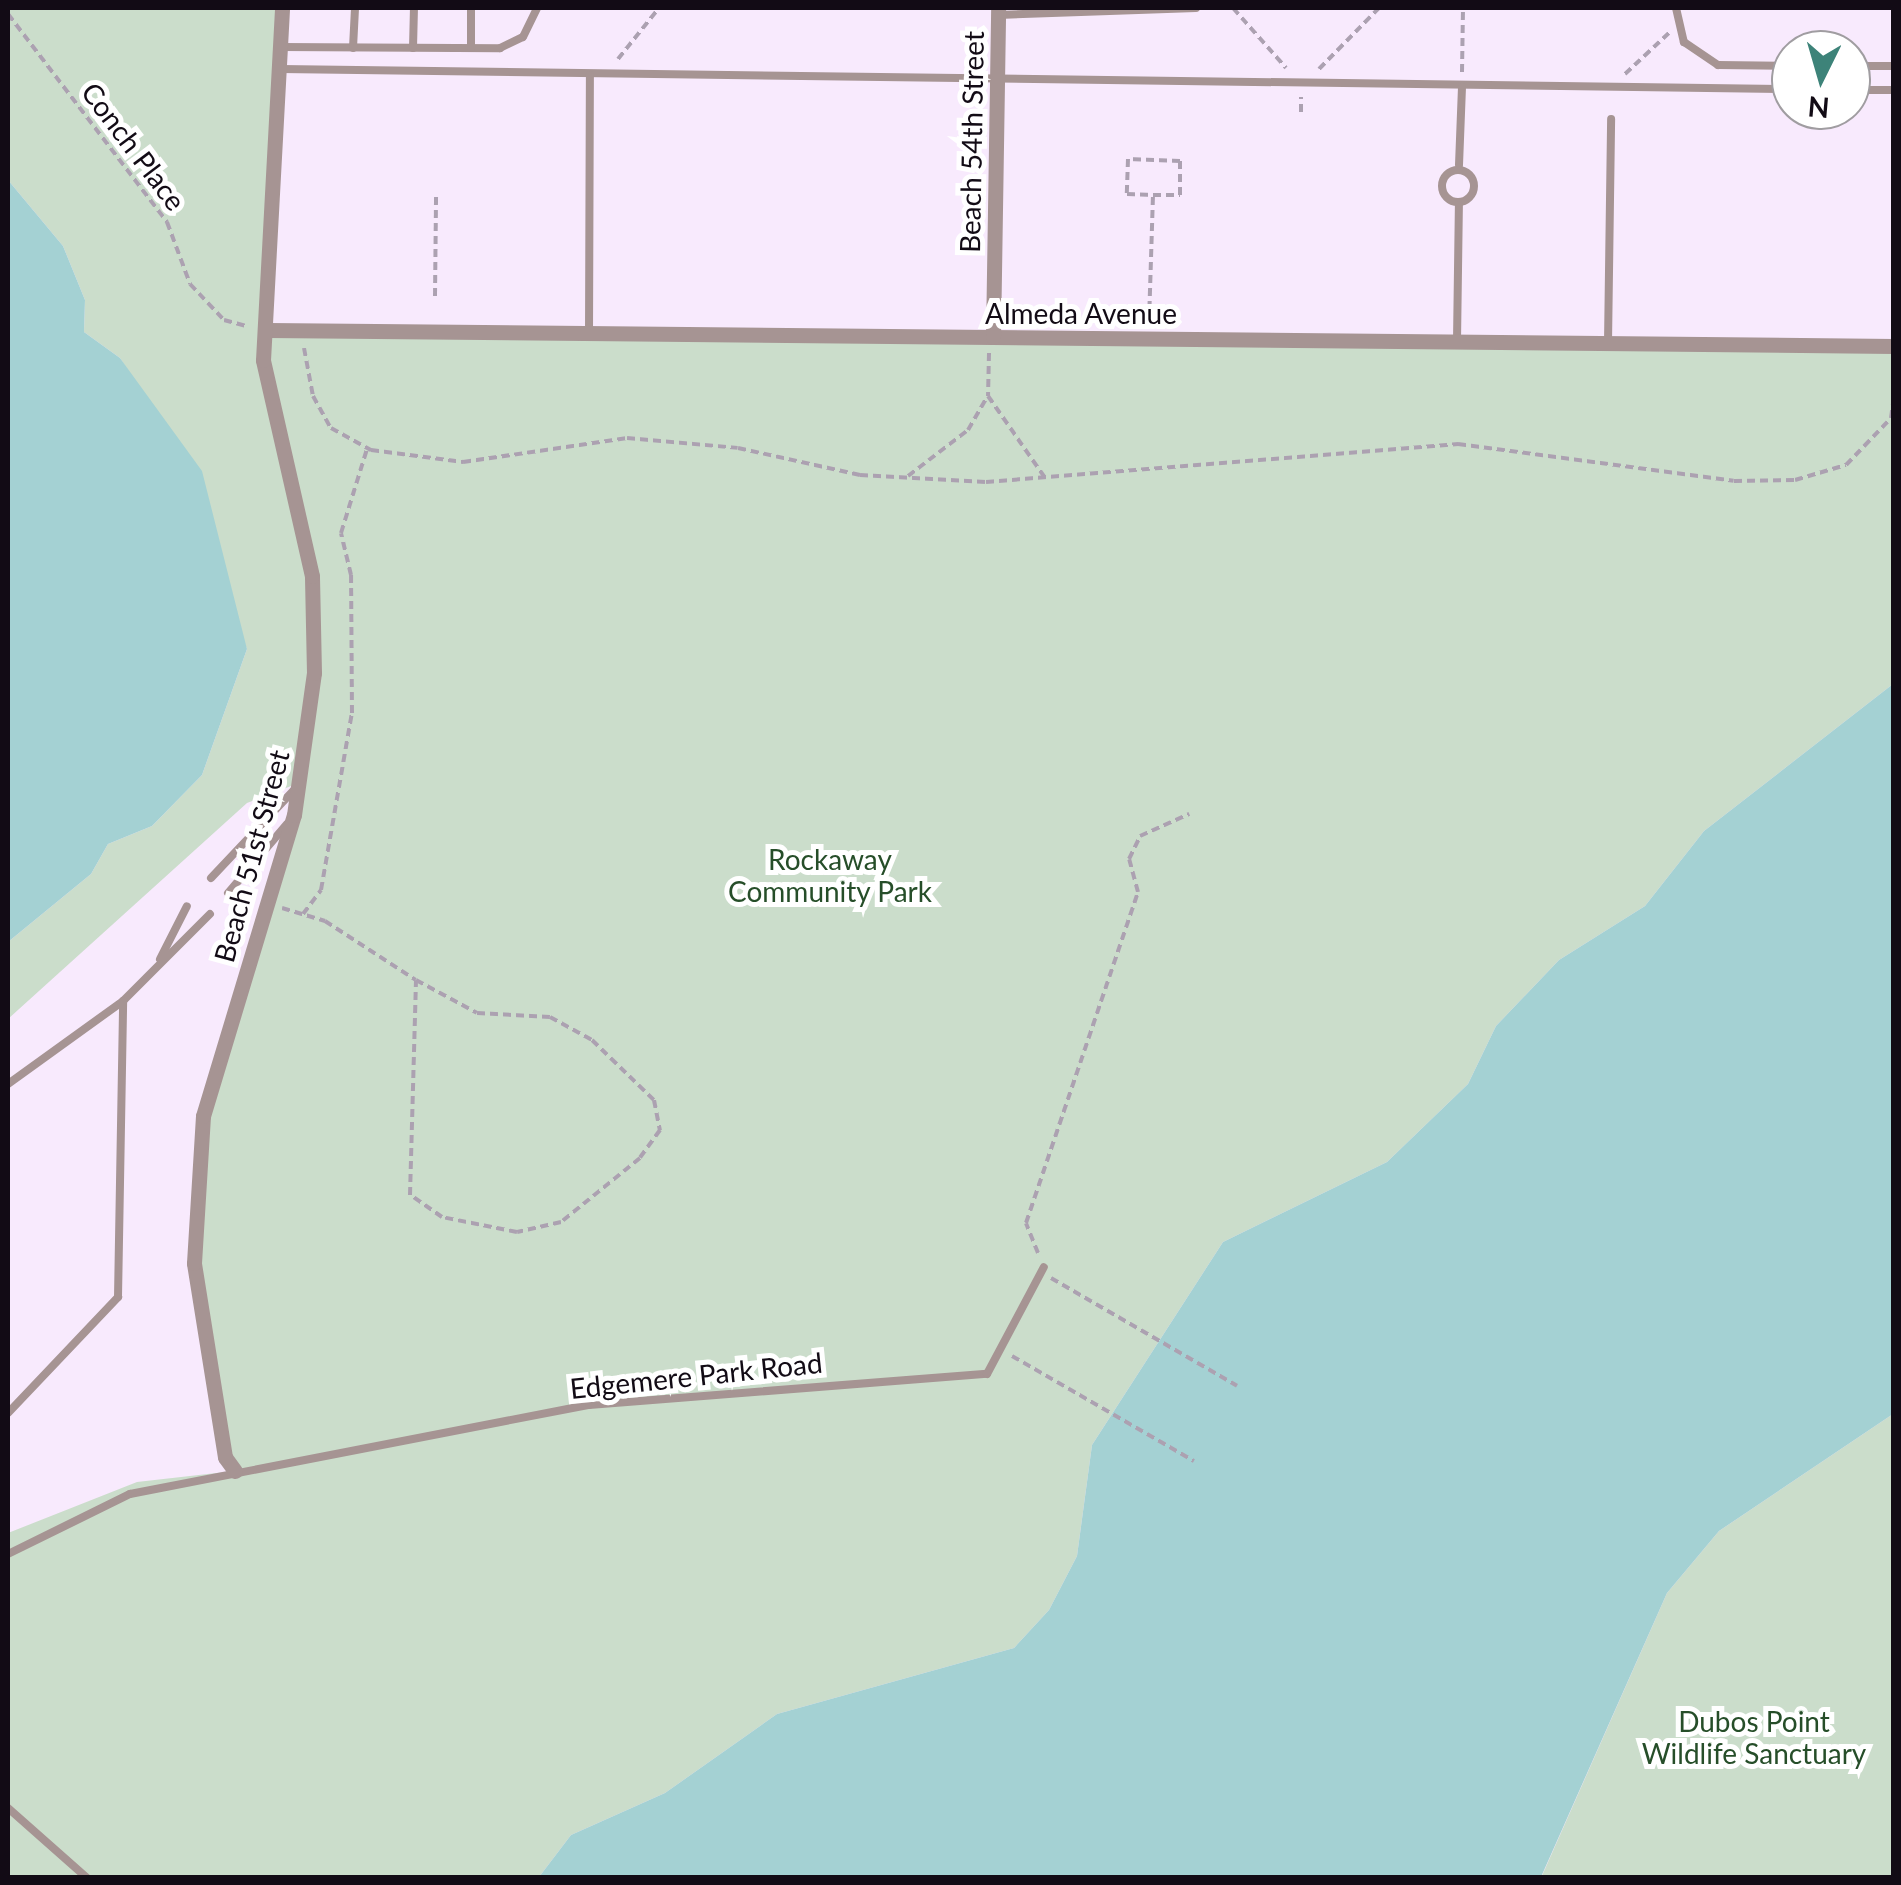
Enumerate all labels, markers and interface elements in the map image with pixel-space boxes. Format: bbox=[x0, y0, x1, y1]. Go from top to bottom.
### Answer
north arrow bbox=[1771, 30, 1871, 130]
street label: Beach 54th Street bbox=[952, 31, 990, 253]
street label: Conch Place bbox=[75, 75, 193, 217]
text: N bbox=[1806, 90, 1831, 126]
street label: Almeda Avenue bbox=[985, 296, 1177, 330]
street label: Beach 51st Street bbox=[207, 746, 295, 966]
park label: Rockaway Community Park bbox=[728, 842, 932, 908]
street label: Edgemere Park Road bbox=[568, 1345, 824, 1405]
park label: Dubos Point Wildlife Sanctuary bbox=[1642, 1704, 1866, 1770]

